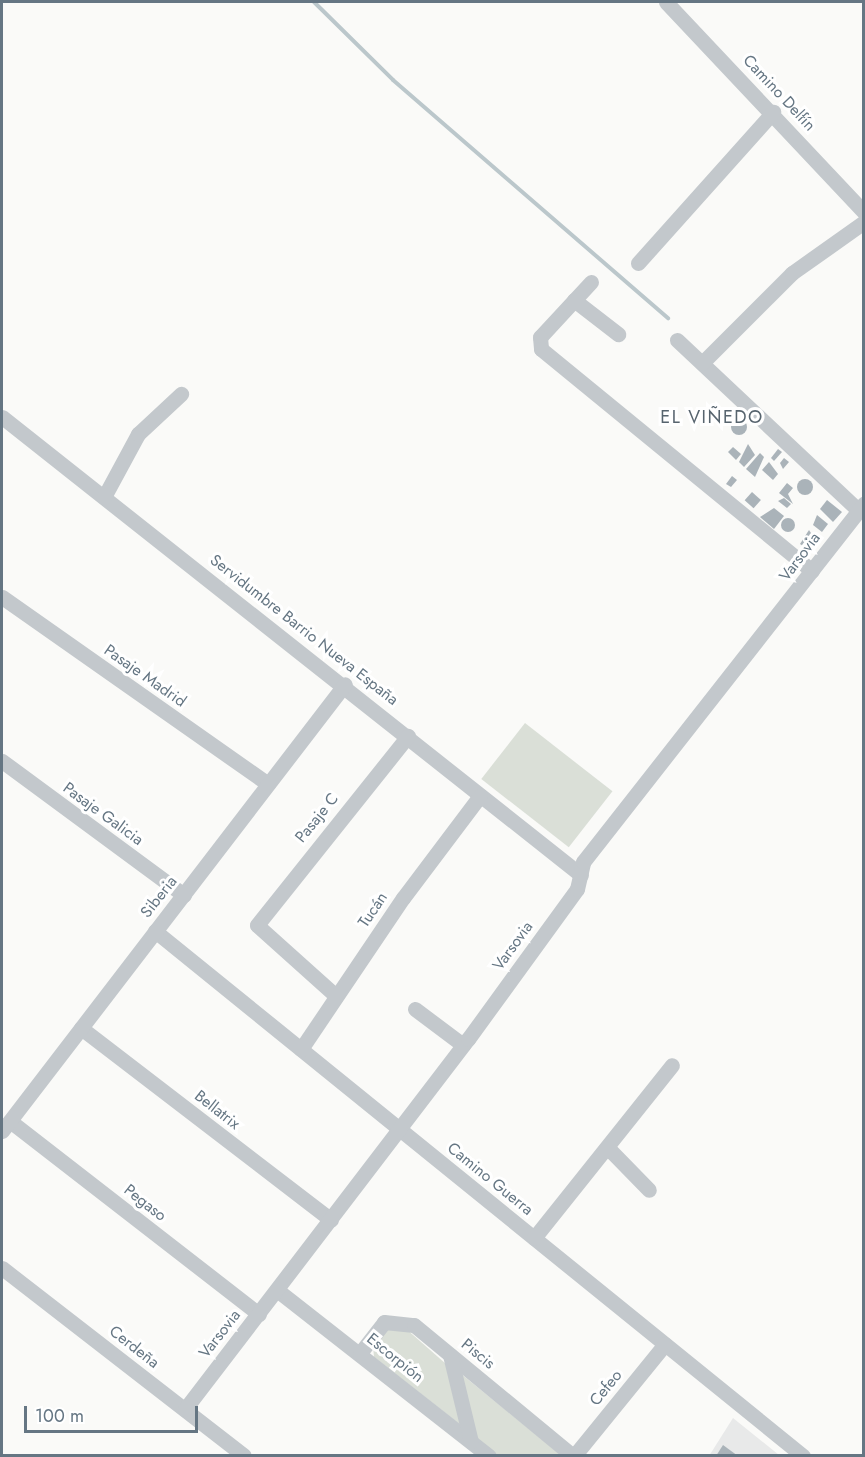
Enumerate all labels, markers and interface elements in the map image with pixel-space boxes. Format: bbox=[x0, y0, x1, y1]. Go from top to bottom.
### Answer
street label: Camino Delfín bbox=[739, 51, 819, 135]
district label: EL VIÑEDO bbox=[660, 406, 764, 428]
street label: Varsovia bbox=[775, 529, 825, 585]
street label: Servidumbre Barrio Nueva España bbox=[206, 551, 402, 709]
street label: Pasaje Madrid bbox=[100, 641, 190, 711]
street label: Pasaje Galicia bbox=[59, 778, 147, 850]
street label: Pasaje C bbox=[291, 789, 343, 847]
street label: Siberia bbox=[137, 872, 181, 922]
street label: Tucán bbox=[354, 889, 392, 931]
street label: Varsovia bbox=[489, 918, 537, 974]
street label: Bellatrix bbox=[190, 1086, 244, 1134]
street label: Camino Guerra bbox=[443, 1139, 537, 1219]
street label: Pegaso bbox=[120, 1180, 170, 1226]
street label: Varsovia bbox=[195, 1306, 245, 1362]
street label: Cerdeña bbox=[105, 1322, 163, 1372]
street label: Escorpión bbox=[363, 1329, 427, 1387]
street label: Piscis bbox=[457, 1335, 499, 1373]
street label: Cefeo bbox=[586, 1366, 626, 1410]
scale bar bbox=[27, 1394, 201, 1432]
text: 100 m bbox=[35, 1403, 84, 1429]

